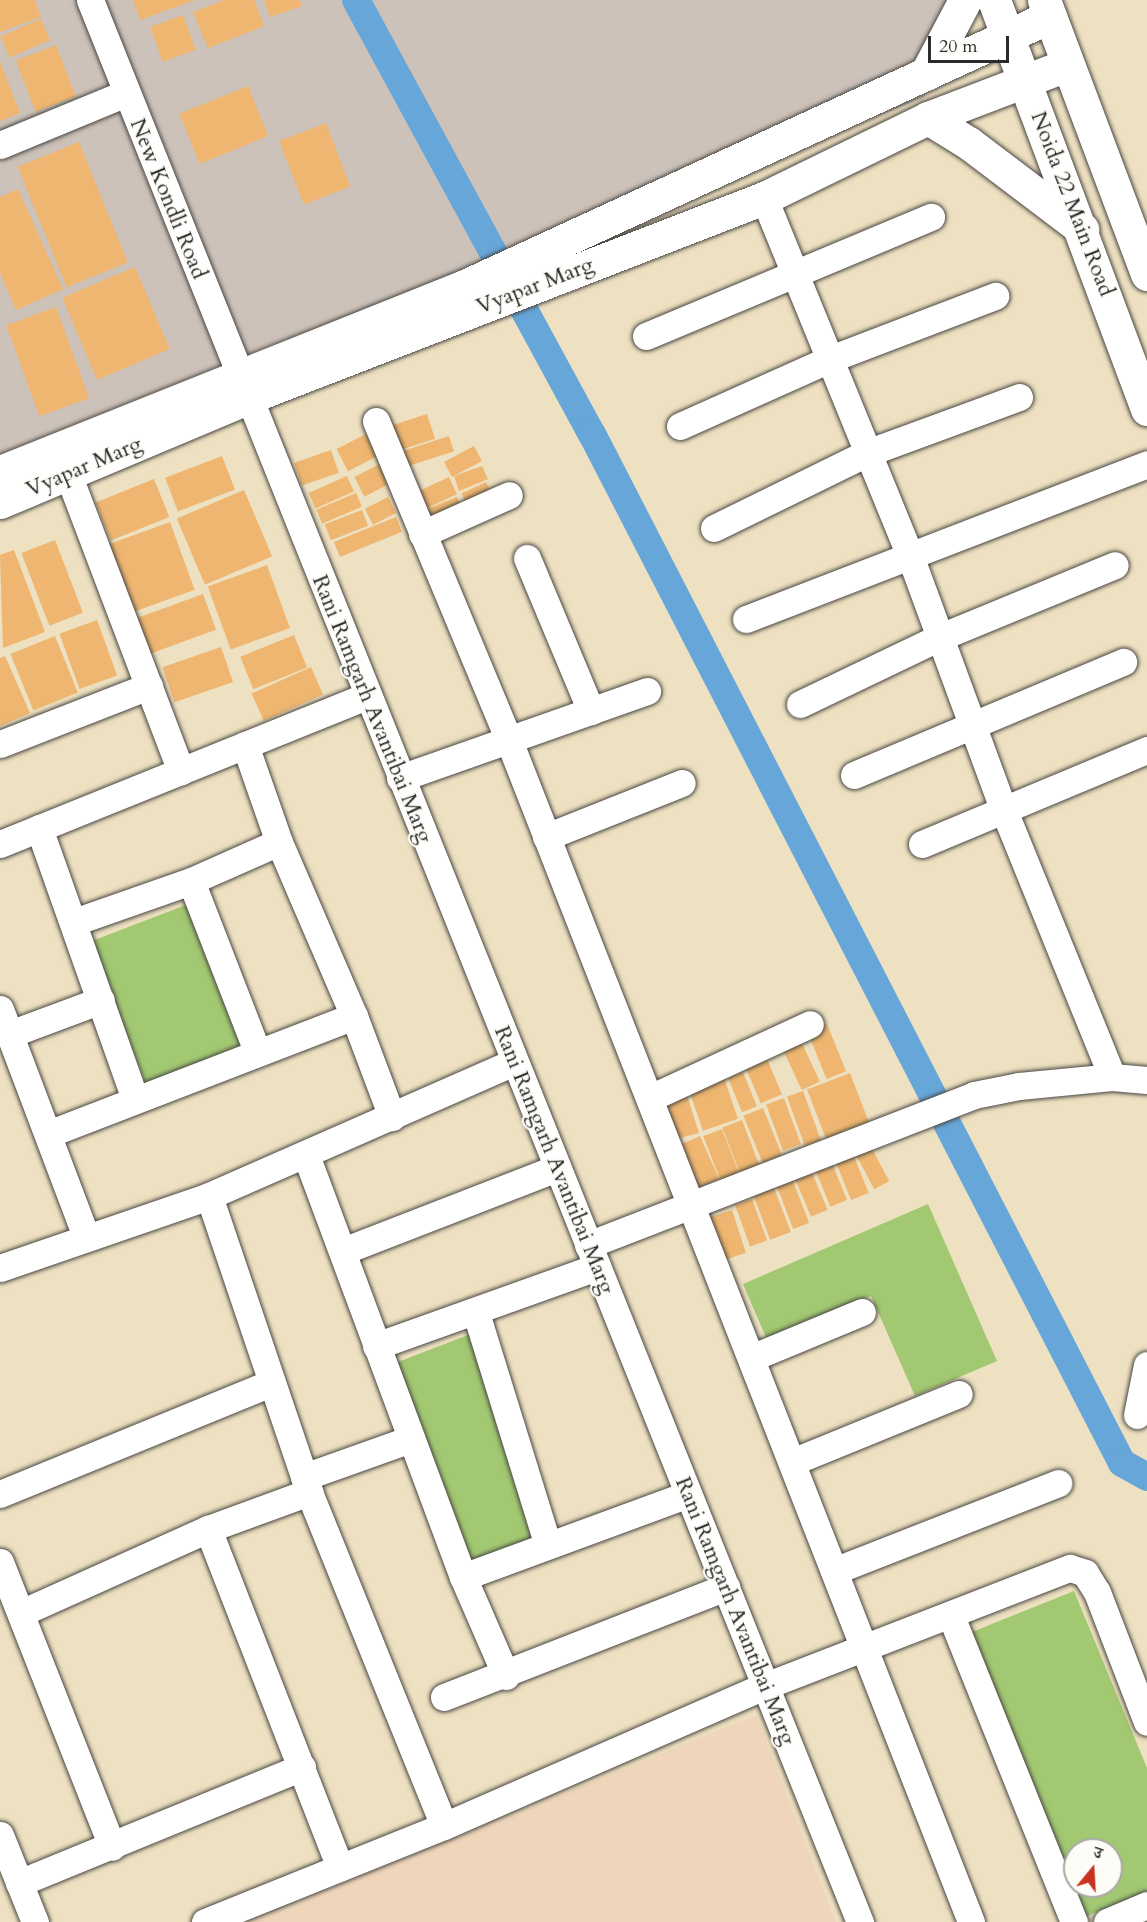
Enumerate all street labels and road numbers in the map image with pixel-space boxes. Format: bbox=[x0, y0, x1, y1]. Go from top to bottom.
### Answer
street label: Noida 22 Main Road bbox=[1025, 108, 1119, 300]
street label: New Kondli Road bbox=[124, 115, 212, 283]
street label: Vyapar Marg bbox=[473, 252, 597, 320]
street label: Vyapar Marg bbox=[22, 431, 146, 503]
street label: Rani Ramgarh Avantibai Marg bbox=[306, 571, 438, 847]
street label: Rani Ramgarh Avantibai Marg bbox=[488, 1022, 620, 1298]
street label: Rani Ramgarh Avantibai Marg bbox=[669, 1473, 801, 1749]

